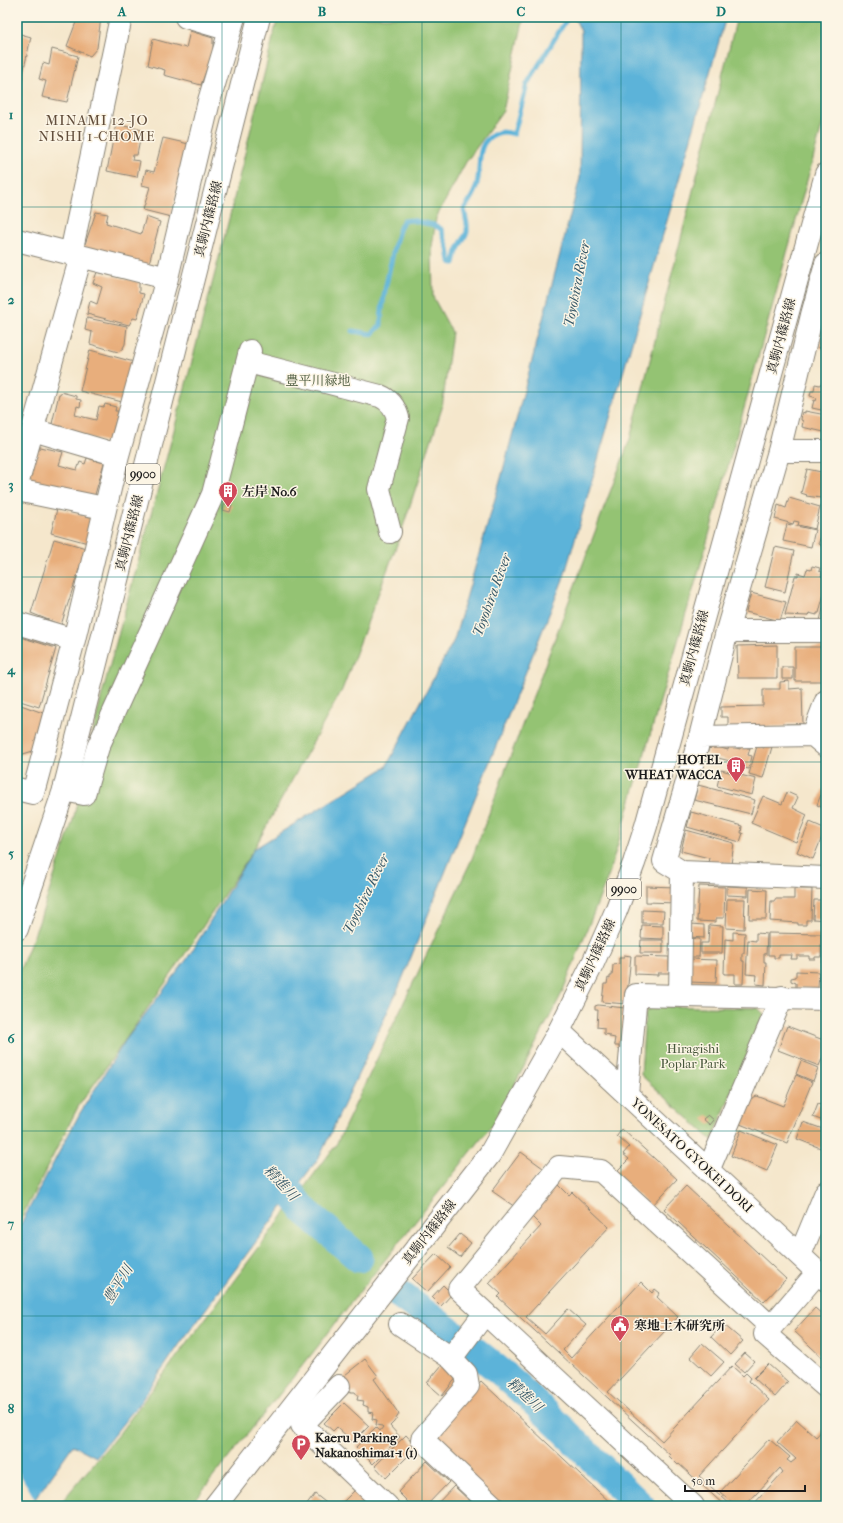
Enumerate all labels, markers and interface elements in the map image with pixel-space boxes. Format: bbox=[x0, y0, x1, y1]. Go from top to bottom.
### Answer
text: A bbox=[117, 4, 127, 19]
text: B bbox=[318, 4, 327, 19]
text: C bbox=[517, 4, 526, 19]
text: D bbox=[716, 4, 726, 19]
text: 1 bbox=[9, 107, 14, 122]
district label: MINAMI 12-JO NISHI 1-CHOME bbox=[38, 112, 156, 145]
street label: 真駒内篠路線 bbox=[191, 179, 225, 259]
water label: Toyohira River bbox=[560, 238, 594, 328]
text: 2 bbox=[8, 292, 15, 307]
street label: 真駒内篠路線 bbox=[764, 296, 798, 376]
park label: 豊平川緑地 bbox=[285, 373, 351, 388]
road number: 9900 bbox=[126, 464, 160, 484]
text: 3 bbox=[8, 477, 14, 493]
building icon: 左岸 No.6 bbox=[217, 480, 239, 508]
place label: 左岸 No.6 bbox=[242, 484, 298, 499]
street label: 真駒内篠路線 bbox=[112, 493, 146, 573]
water label: Toyohira River bbox=[469, 549, 515, 639]
street label: 真駒内篠路線 bbox=[677, 608, 711, 688]
text: 4 bbox=[6, 662, 16, 678]
place label: HOTEL WHEAT WACCA bbox=[624, 752, 723, 782]
building icon: HOTEL WHEAT WACCA bbox=[725, 755, 747, 783]
text: 5 bbox=[8, 846, 14, 861]
water label: Toyohira River bbox=[339, 850, 394, 937]
road number: 9900 bbox=[607, 879, 641, 899]
street label: 真駒内篠路線 bbox=[572, 916, 618, 994]
text: 6 bbox=[7, 1031, 15, 1046]
park label: Hiragishi Poplar Park bbox=[661, 1041, 726, 1071]
street label: YONESATO GYOKEI DORI bbox=[627, 1094, 756, 1215]
water label: 精進川 bbox=[260, 1162, 303, 1206]
street label: 真駒内篠路線 bbox=[399, 1197, 459, 1267]
text: 7 bbox=[7, 1216, 15, 1231]
water label: 豊平川 bbox=[100, 1260, 137, 1306]
public building icon: 寒地土木研究所 bbox=[609, 1314, 631, 1342]
place label: 寒地土木研究所 bbox=[634, 1318, 725, 1333]
water label: 精進川 bbox=[504, 1374, 548, 1417]
text: 8 bbox=[8, 1401, 15, 1416]
place label: Kaeru Parking Nakanoshima1-1 (1) bbox=[315, 1430, 418, 1460]
parking icon: Kaeru Parking Nakanoshima1-1 (1) bbox=[290, 1433, 312, 1461]
scale bar bbox=[685, 1467, 805, 1493]
text: 50 m bbox=[691, 1474, 715, 1488]

